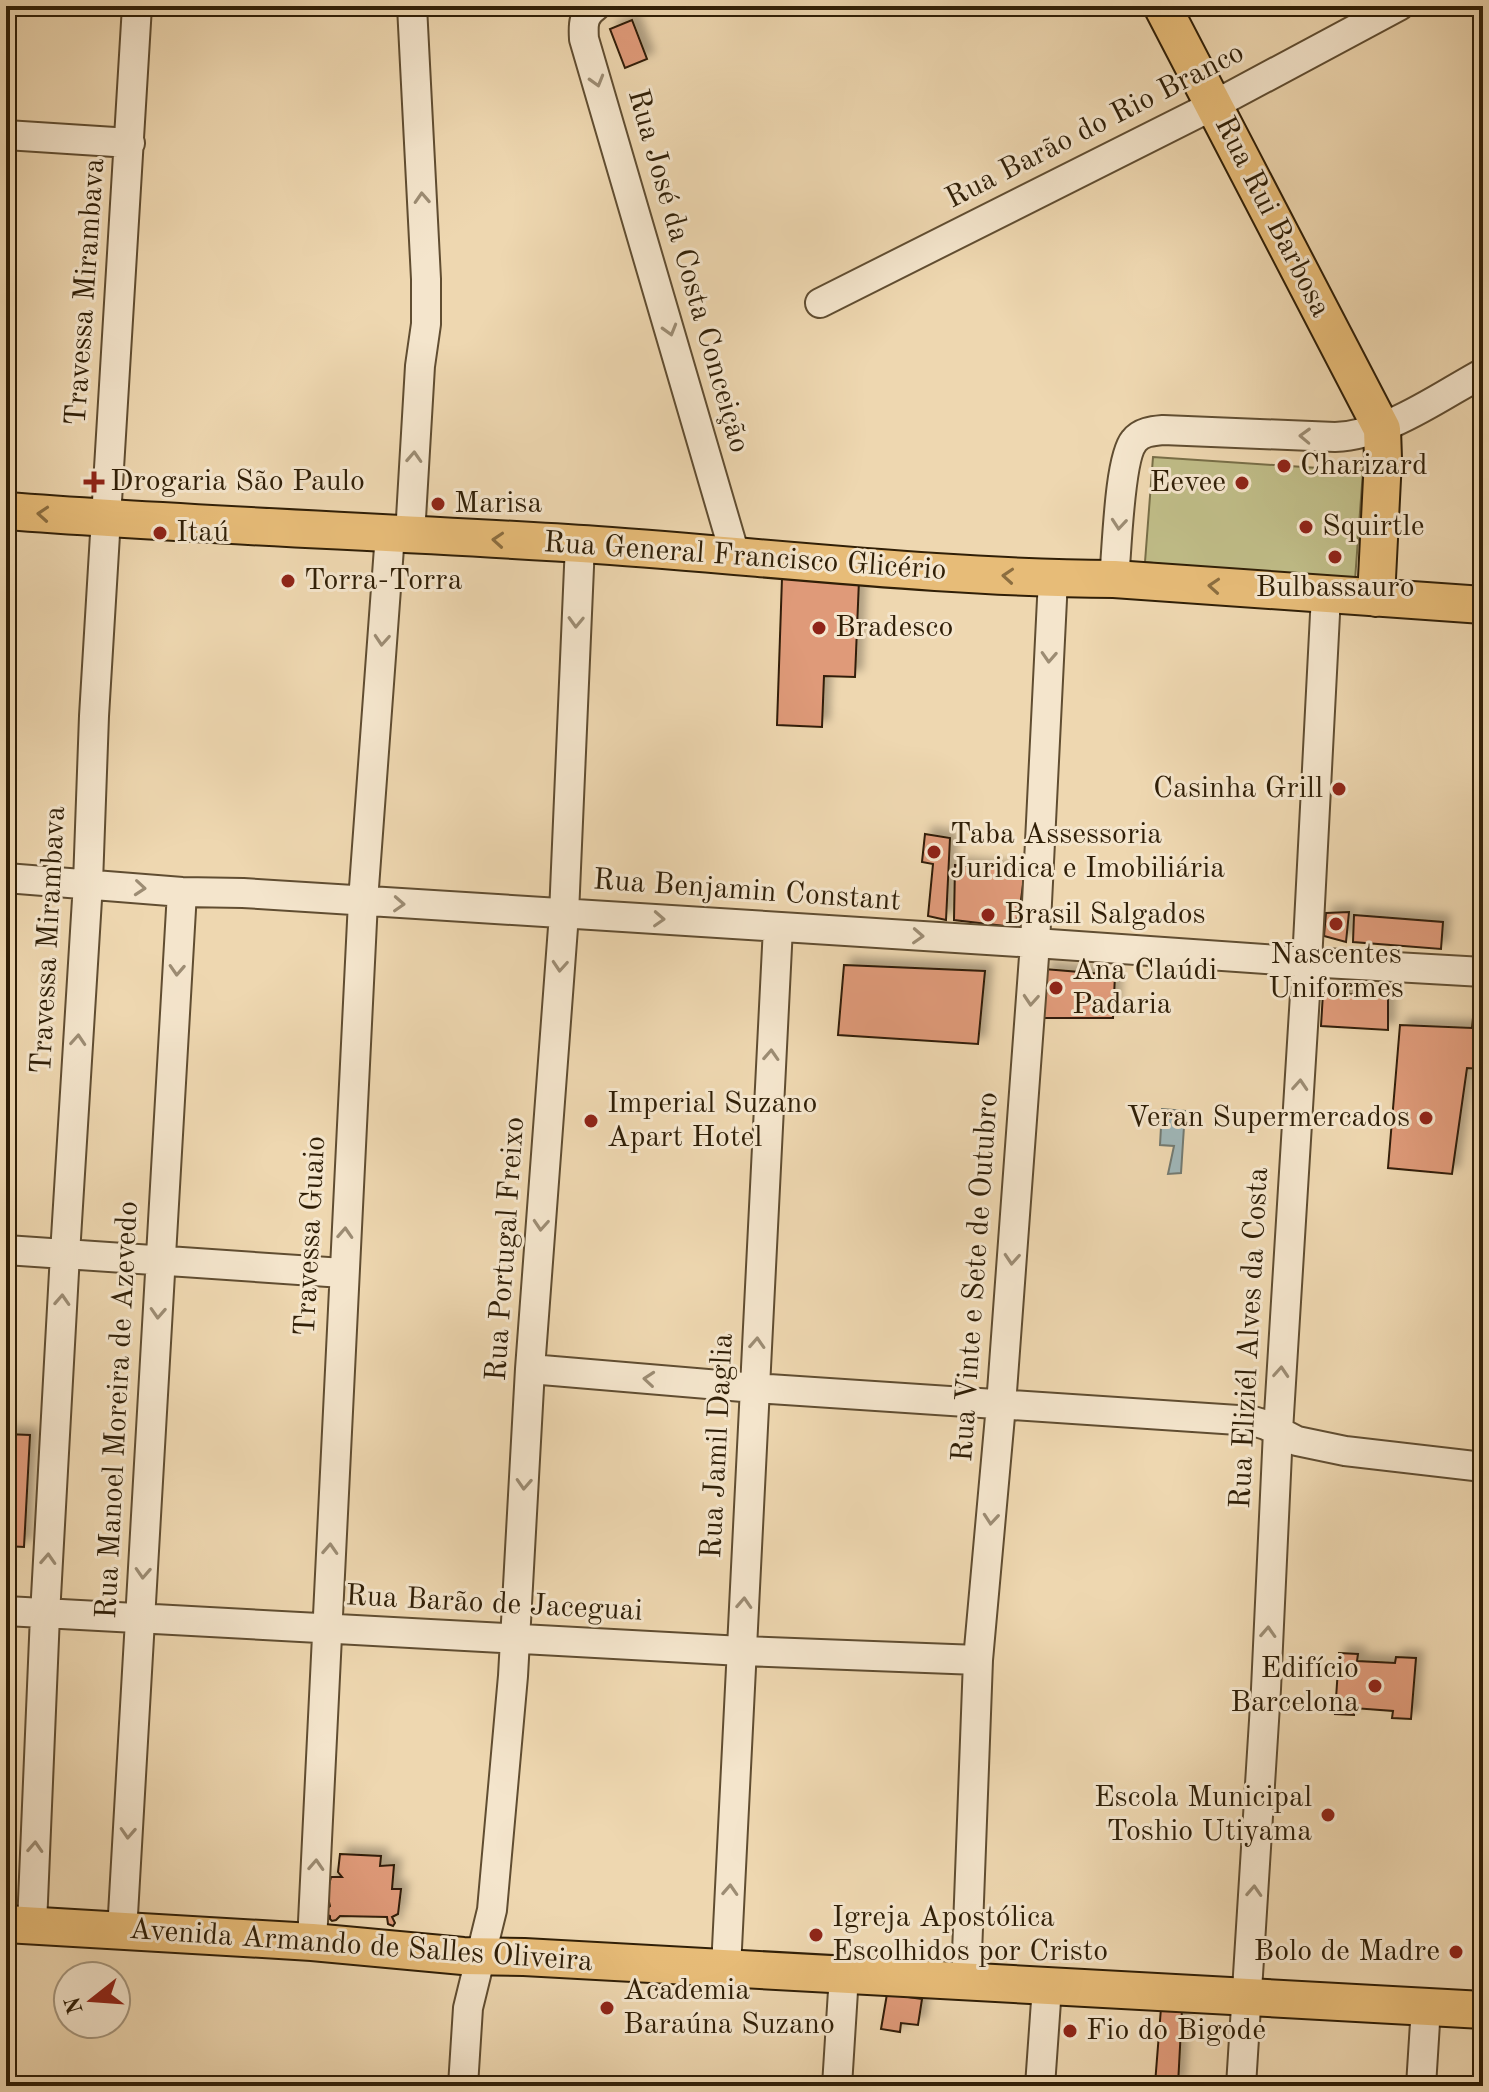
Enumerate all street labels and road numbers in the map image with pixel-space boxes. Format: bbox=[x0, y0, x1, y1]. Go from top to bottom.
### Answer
street label: Rua Barão do Rio Branco bbox=[941, 38, 1249, 214]
street label: Rua José da Costa Conceição bbox=[622, 86, 754, 456]
street label: Rua Rui Barbosa bbox=[1209, 112, 1336, 322]
street label: Travessa Mirambava bbox=[62, 157, 110, 427]
street label: Rua General Francisco Glicério bbox=[543, 528, 947, 586]
street label: Travessa Mirambava bbox=[27, 805, 71, 1075]
street label: Rua Benjamin Constant bbox=[592, 865, 902, 917]
street label: Rua Vinte e Sete de Outubro bbox=[948, 1091, 1004, 1463]
street label: Rua Portugal Freixo bbox=[482, 1116, 530, 1382]
street label: Travessa Guaio bbox=[291, 1135, 331, 1337]
street label: Rua Eliziél Alves da Costa bbox=[1226, 1166, 1274, 1510]
street label: Rua Manoel Moreira de Azevedo bbox=[92, 1200, 144, 1620]
street label: Rua Jamil Daglia bbox=[697, 1332, 739, 1559]
street label: Rua Barão de Jaceguai bbox=[345, 1581, 643, 1627]
street label: Avenida Armando de Salles Oliveira bbox=[128, 1915, 594, 1977]

